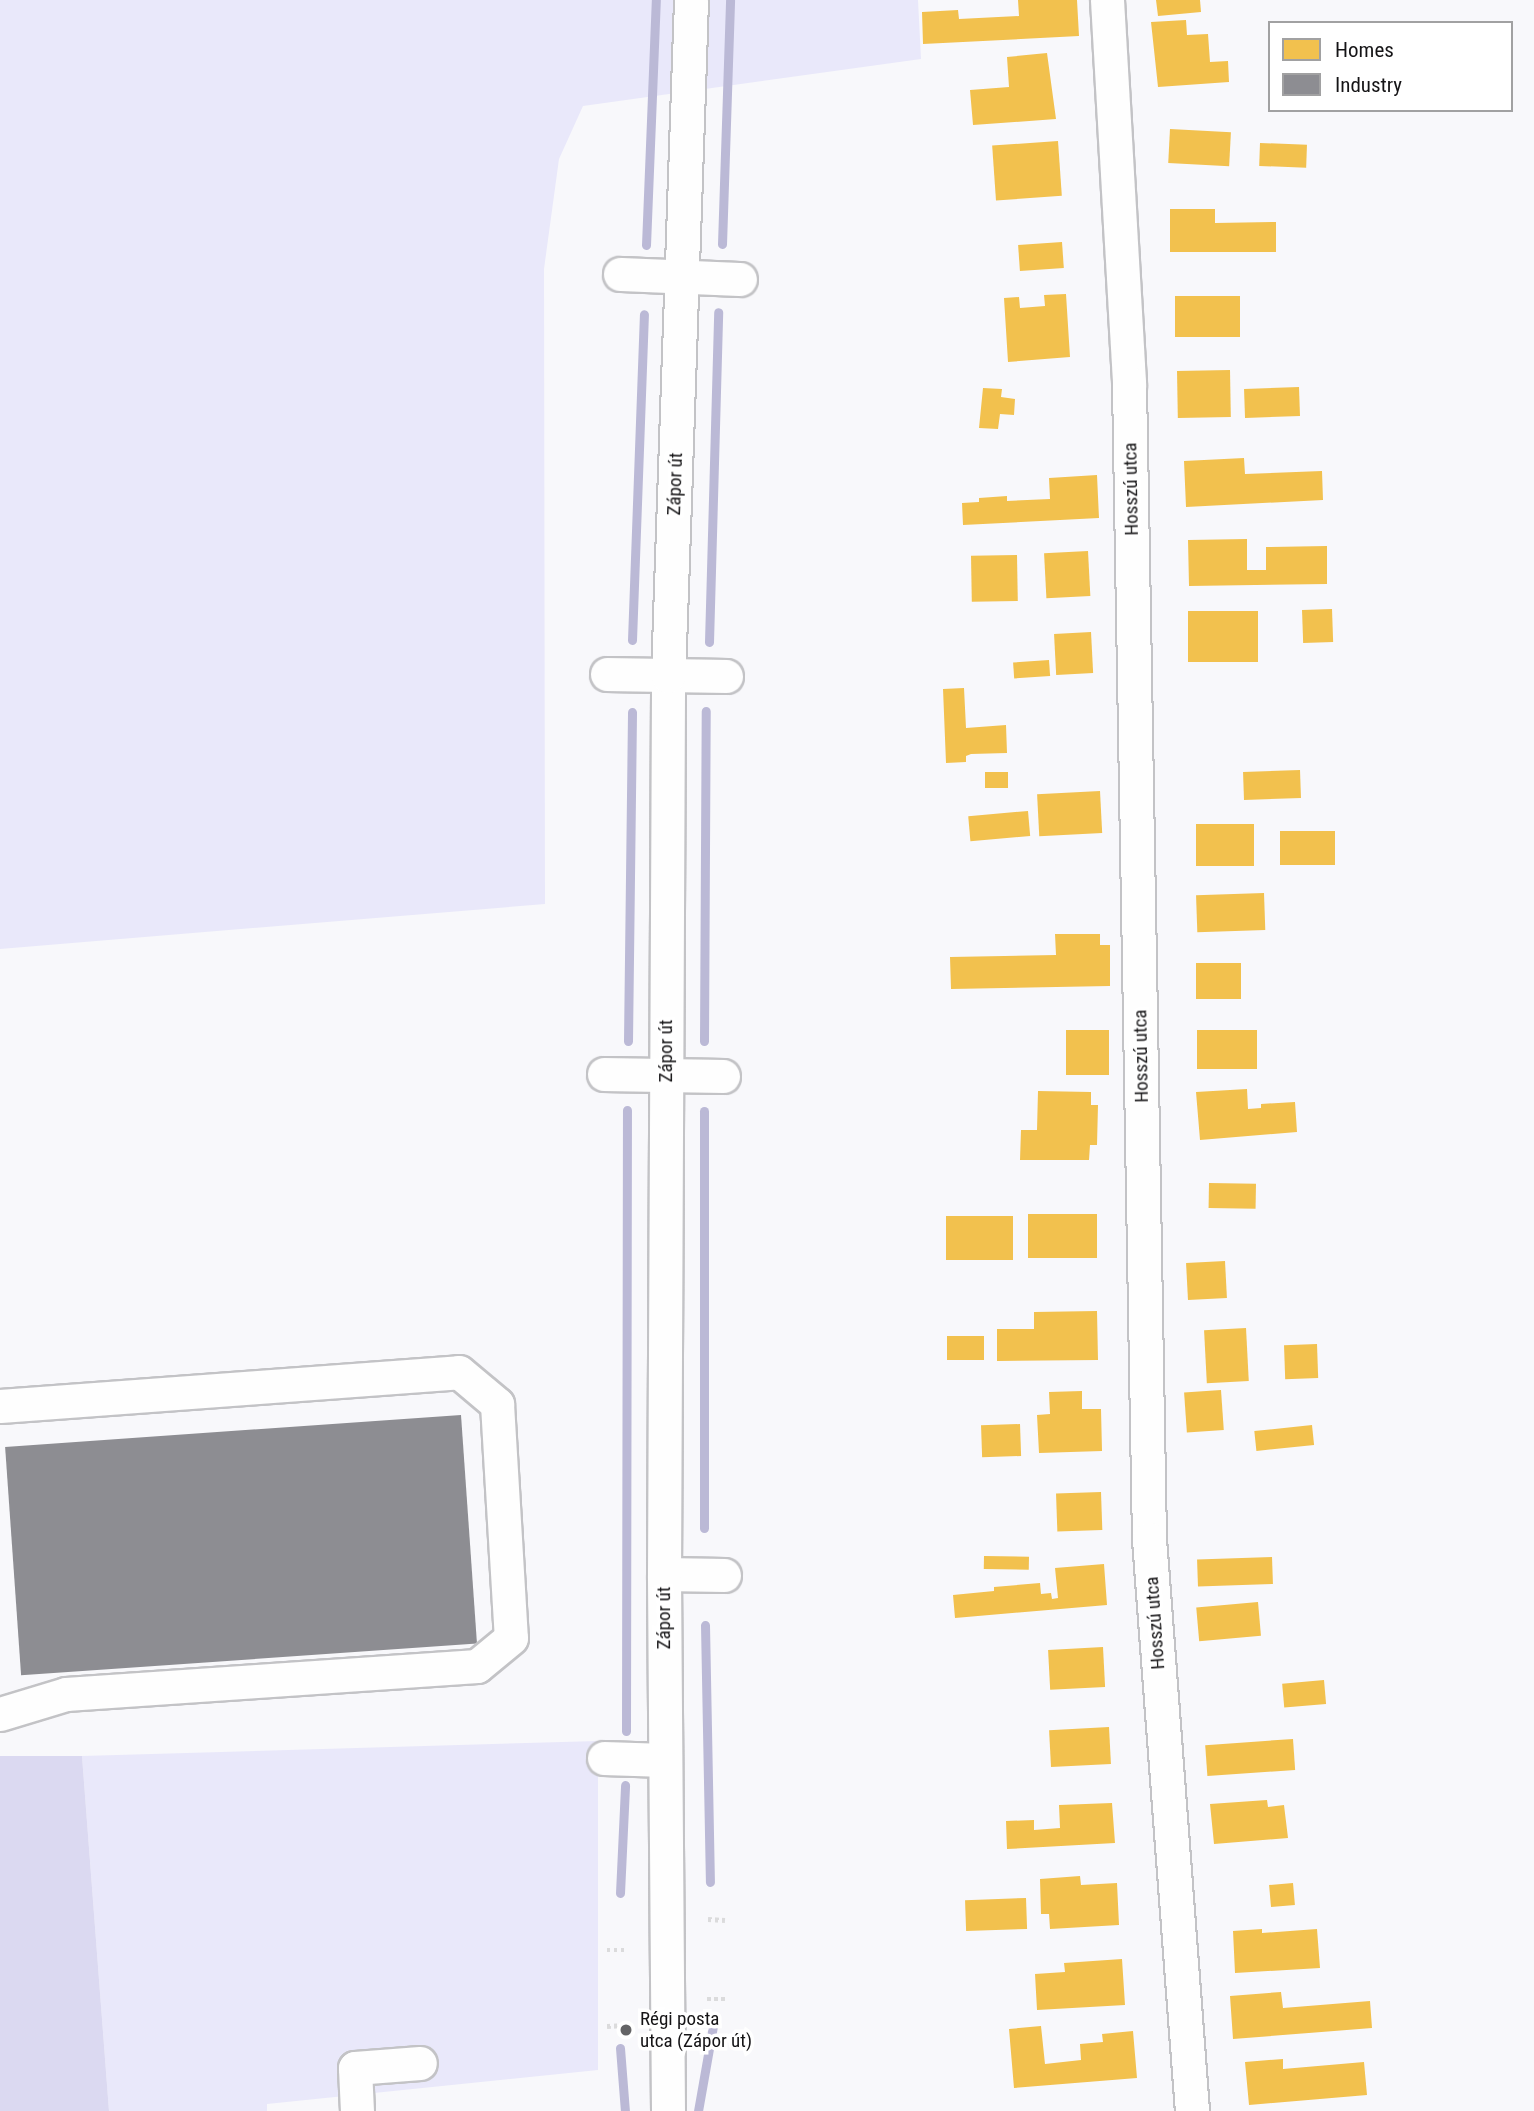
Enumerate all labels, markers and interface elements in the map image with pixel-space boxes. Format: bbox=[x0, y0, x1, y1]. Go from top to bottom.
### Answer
legend bbox=[1268, 21, 1513, 112]
text: Homes bbox=[1335, 38, 1394, 62]
text: Industry bbox=[1335, 73, 1402, 97]
street label: Hosszú utca bbox=[1119, 442, 1143, 536]
street label: Zápor út bbox=[663, 452, 687, 516]
street label: Hosszú utca bbox=[1129, 1009, 1153, 1103]
street label: Zápor út bbox=[655, 1020, 677, 1082]
street label: Hosszú utca bbox=[1140, 1576, 1170, 1670]
street label: Zápor út bbox=[653, 1587, 675, 1649]
place label: Régi posta utca (Zápor út) bbox=[640, 2008, 752, 2052]
marker: Régi posta utca (Zápor út) bbox=[618, 2022, 634, 2038]

